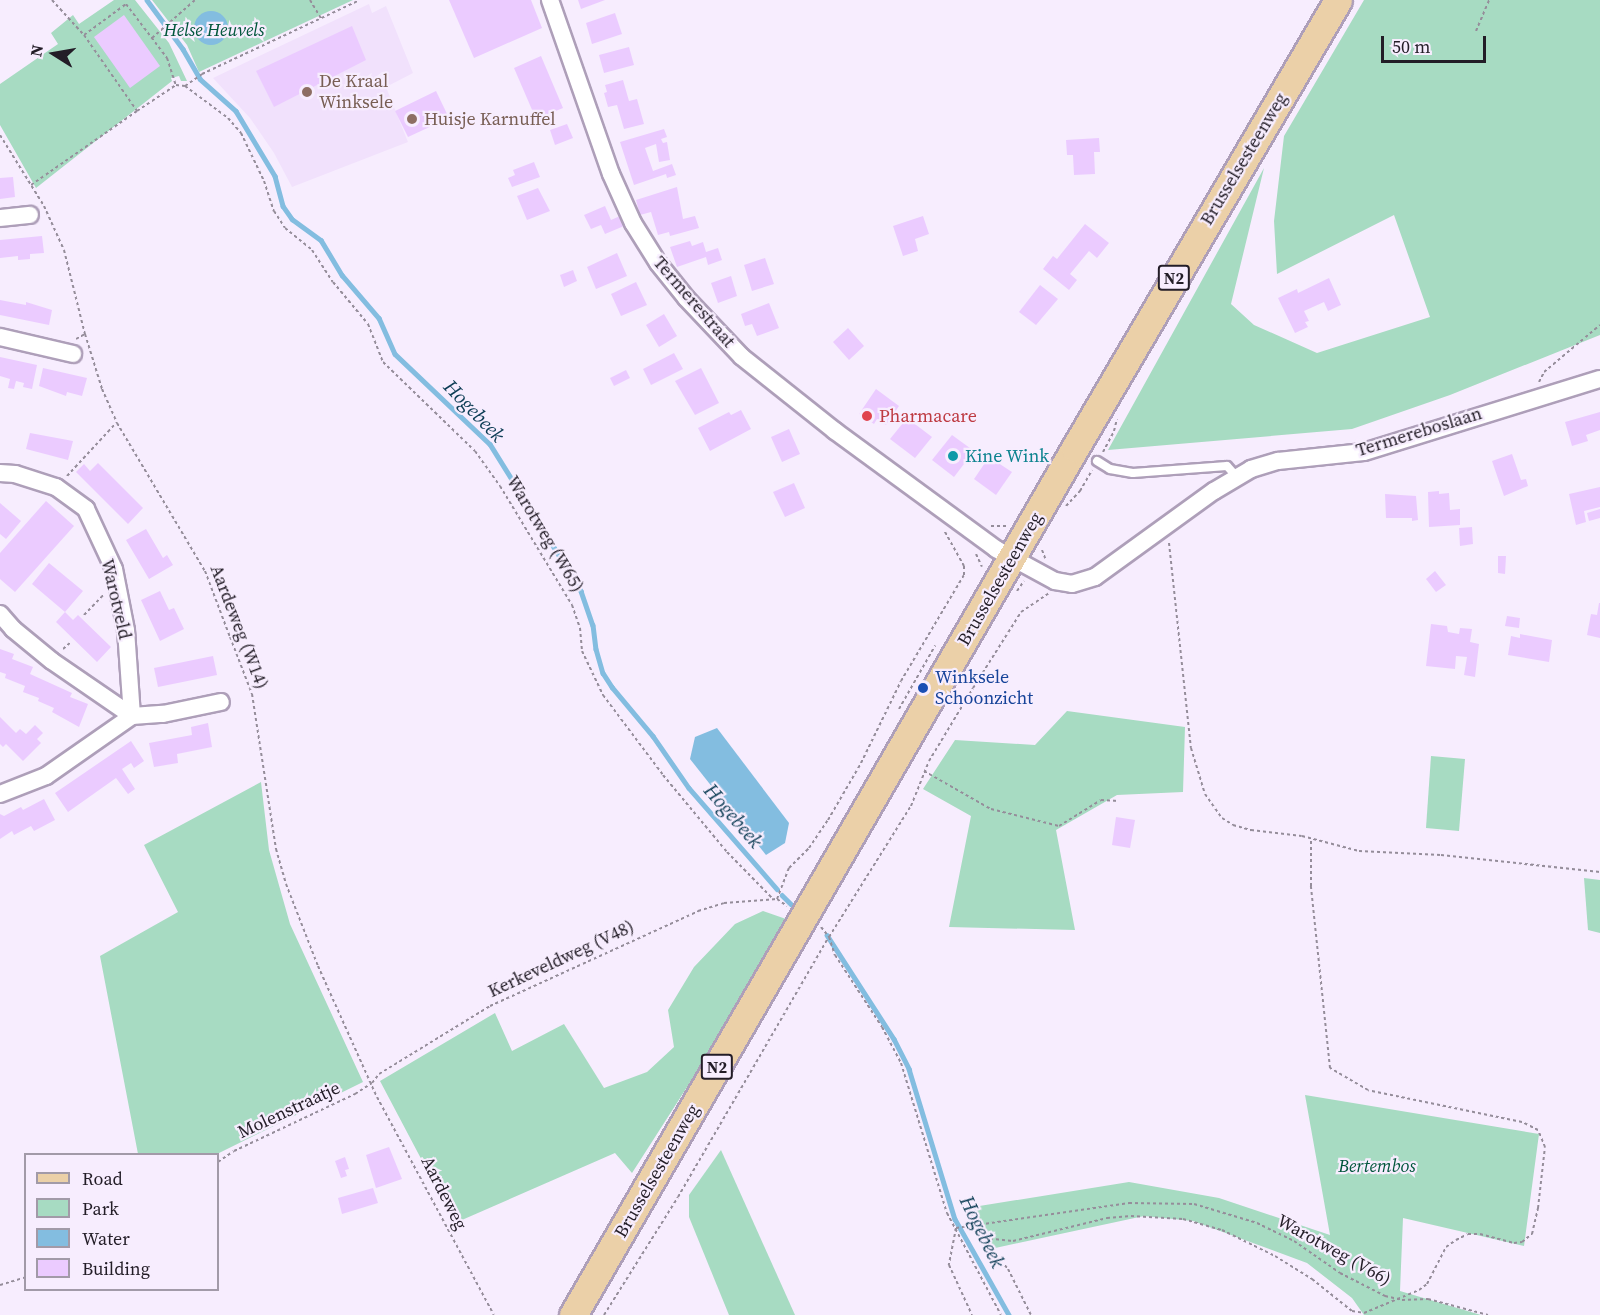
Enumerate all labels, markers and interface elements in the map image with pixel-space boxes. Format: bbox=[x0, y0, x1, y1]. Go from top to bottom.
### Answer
park label: Helse Heuvels bbox=[164, 19, 264, 41]
north arrow bbox=[24, 24, 84, 84]
scale bar bbox=[1384, 24, 1489, 62]
text: 50 m bbox=[1392, 34, 1430, 59]
text: N bbox=[24, 43, 48, 58]
place label: De Kraal Winksele bbox=[319, 71, 393, 113]
marker: De Kraal Winksele bbox=[300, 85, 314, 99]
street label: Brusselsesteenweg bbox=[1196, 89, 1292, 229]
place label: Huisje Karnuffel bbox=[424, 108, 556, 130]
marker: Huisje Karnuffel bbox=[405, 112, 419, 126]
street label: Termerestraat bbox=[649, 252, 739, 352]
road number: N2 bbox=[1158, 265, 1190, 291]
water label: Hogebeek bbox=[438, 375, 510, 447]
street label: Termereboslaan bbox=[1353, 403, 1485, 461]
place label: Pharmacare bbox=[879, 405, 977, 427]
marker: Pharmacare bbox=[860, 409, 874, 423]
place label: Kine Wink bbox=[965, 445, 1050, 467]
marker: Kine Wink bbox=[946, 449, 960, 463]
street label: Warotweg (W65) bbox=[502, 472, 588, 596]
street label: Brusselsesteenweg bbox=[953, 508, 1047, 650]
street label: Warotveld bbox=[96, 557, 136, 641]
street label: Aardeweg (W14) bbox=[205, 562, 273, 692]
place label: Winksele Schoonzicht bbox=[935, 667, 1033, 710]
marker: Winksele Schoonzicht bbox=[916, 681, 930, 695]
water label: Hogebeek bbox=[699, 779, 767, 853]
street label: Kerkeveldweg (V48) bbox=[485, 916, 637, 1002]
road number: N2 bbox=[700, 1054, 734, 1080]
street label: Molenstraatje bbox=[234, 1077, 344, 1143]
street label: Brusselsesteenweg bbox=[610, 1100, 704, 1242]
legend bbox=[24, 1153, 219, 1291]
street label: Aardeweg bbox=[416, 1153, 472, 1233]
park label: Bertembos bbox=[1338, 1155, 1416, 1177]
text: Road bbox=[82, 1166, 123, 1191]
water label: Hogebeek bbox=[954, 1192, 1010, 1272]
text: Park bbox=[82, 1196, 119, 1221]
street label: Warotweg (V66) bbox=[1273, 1210, 1395, 1290]
text: Water bbox=[82, 1226, 130, 1251]
text: Building bbox=[82, 1256, 150, 1281]

